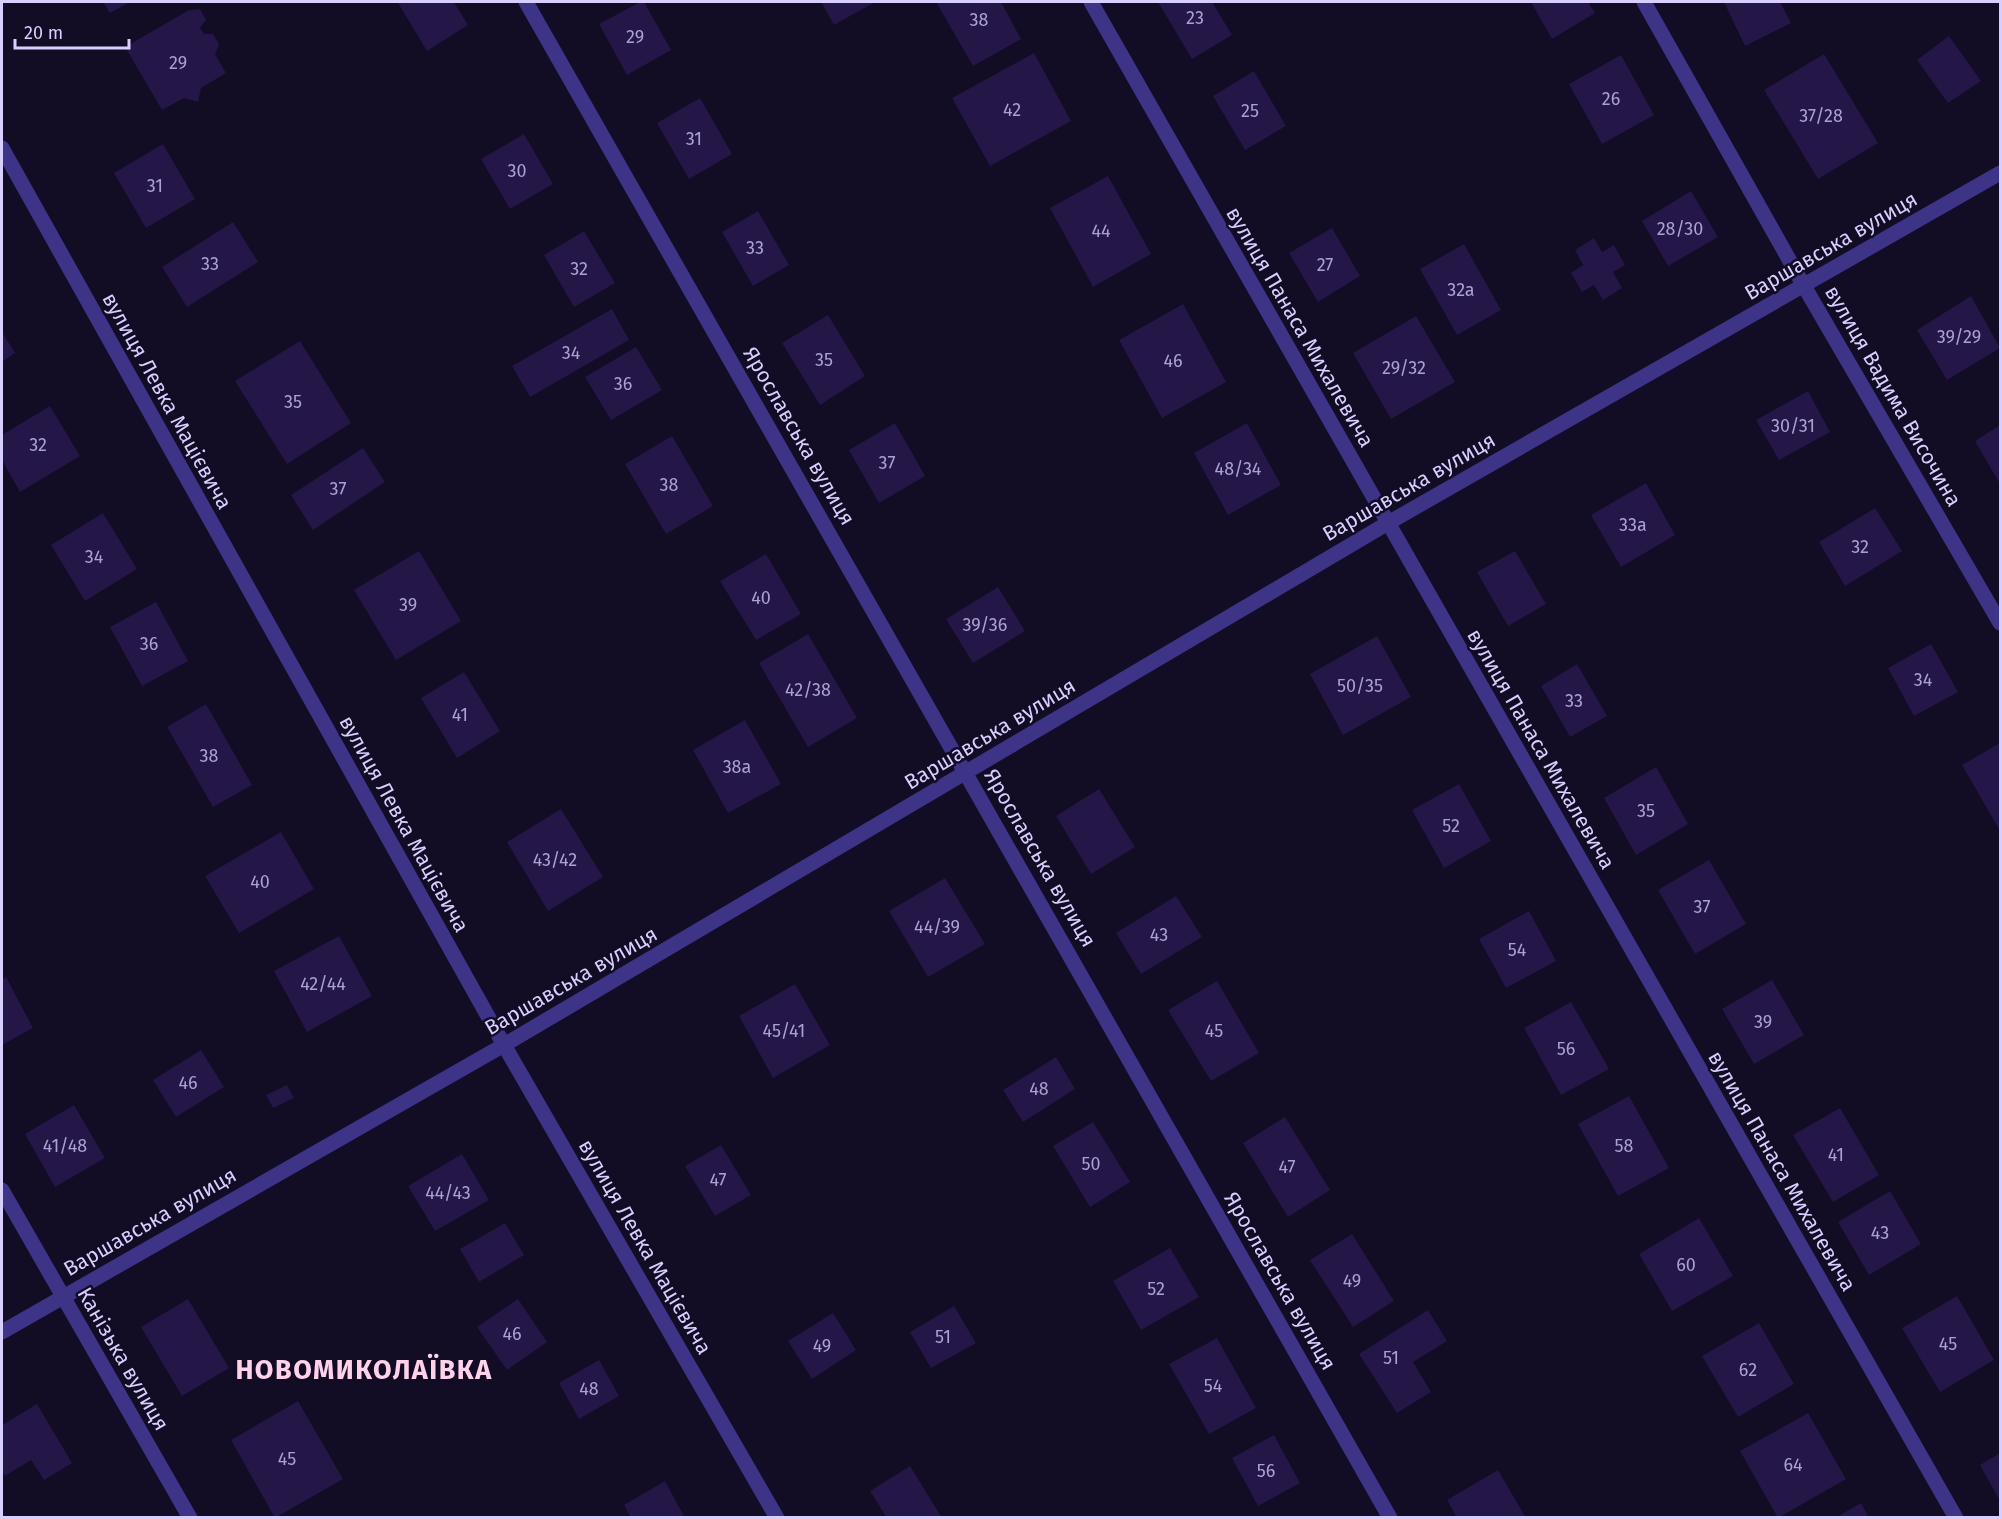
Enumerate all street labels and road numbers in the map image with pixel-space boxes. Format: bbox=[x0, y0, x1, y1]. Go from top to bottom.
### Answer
street label: Варшавська вулиця bbox=[1740, 186, 1922, 306]
street label: вулиця Панаса Михалевича bbox=[1220, 202, 1380, 452]
street label: вулиця Вадима Височина bbox=[1819, 281, 1967, 511]
street label: вулиця Левка Мацієвича bbox=[96, 288, 238, 514]
street label: Ярославська вулиця bbox=[737, 342, 861, 530]
street label: Варшавська вулиця bbox=[1318, 427, 1500, 547]
street label: вулиця Панаса Михалевича bbox=[1461, 624, 1621, 874]
street label: Варшавська вулиця bbox=[900, 673, 1080, 795]
street label: вулиця Левка Мацієвича bbox=[333, 711, 475, 937]
street label: Ярославська вулиця bbox=[978, 764, 1102, 952]
street label: Варшавська вулиця bbox=[480, 921, 662, 1041]
street label: вулиця Панаса Михалевича bbox=[1702, 1046, 1862, 1296]
street label: вулиця Левка Мацієвича bbox=[573, 1135, 717, 1359]
street label: Варшавська вулиця bbox=[59, 1162, 241, 1282]
street label: Ярославська вулиця bbox=[1218, 1187, 1342, 1375]
street label: Канізька вулиця bbox=[71, 1283, 175, 1435]

